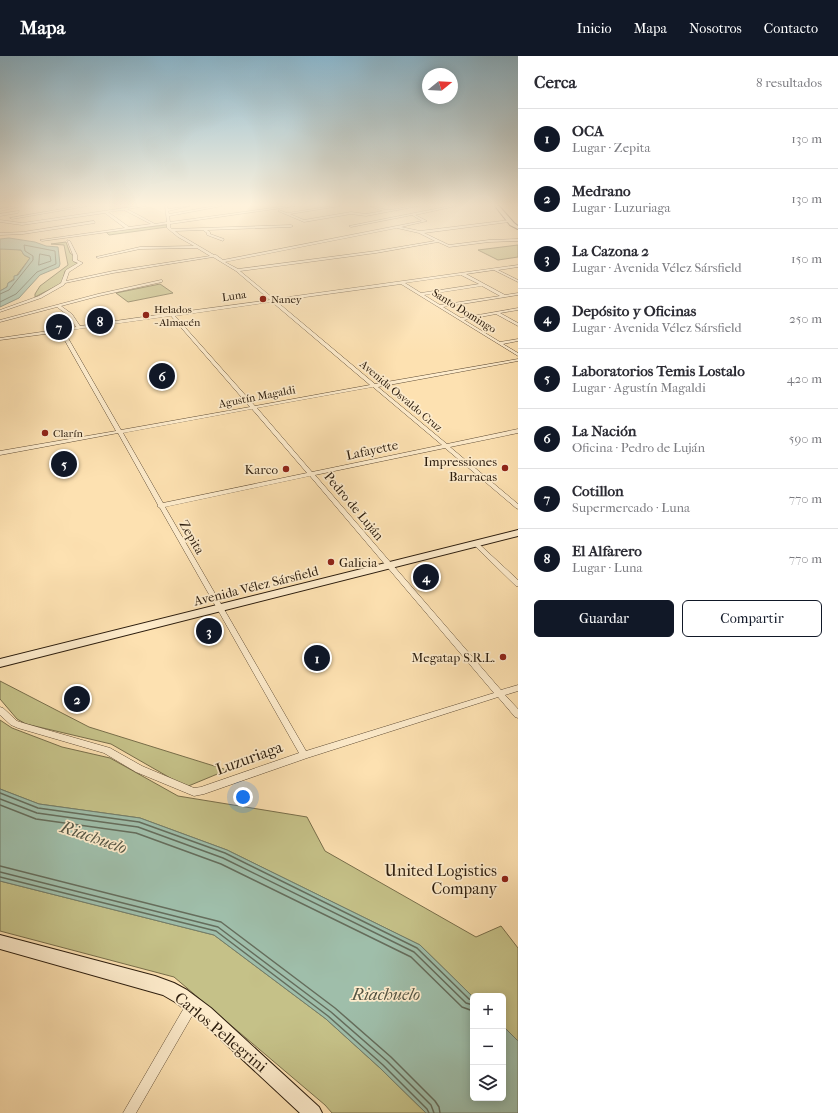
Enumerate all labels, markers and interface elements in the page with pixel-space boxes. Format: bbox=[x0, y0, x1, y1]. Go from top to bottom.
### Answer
text: Mapa bbox=[20, 17, 65, 39]
text: Inicio bbox=[577, 20, 612, 37]
text: Mapa bbox=[634, 20, 667, 37]
text: Nosotros bbox=[689, 20, 742, 37]
text: Contacto bbox=[764, 20, 818, 37]
north arrow bbox=[422, 68, 458, 104]
text: Cerca bbox=[534, 72, 576, 92]
text: 8 resultados bbox=[756, 75, 822, 90]
text: OCA bbox=[572, 122, 604, 140]
text: 1 bbox=[545, 131, 549, 146]
text: 130 m bbox=[791, 131, 822, 146]
text: Lugar · Zepita bbox=[572, 140, 651, 155]
text: Medrano bbox=[572, 182, 631, 200]
text: 2 bbox=[544, 191, 550, 206]
text: 130 m bbox=[791, 191, 822, 206]
text: Lugar · Luzuriaga bbox=[572, 200, 670, 215]
text: La Cazona 2 bbox=[572, 242, 649, 260]
text: 3 bbox=[544, 251, 550, 266]
text: 150 m bbox=[791, 251, 822, 266]
text: Lugar · Avenida Vélez Sársfield bbox=[572, 260, 742, 275]
street label: Santo Domingo bbox=[430, 286, 499, 336]
street label: Luna bbox=[221, 288, 248, 304]
place label: Naney bbox=[271, 293, 303, 306]
marker: Naney bbox=[258, 294, 268, 304]
text: Depósito y Oficinas bbox=[572, 302, 696, 320]
place label: Helados - Almacén bbox=[154, 303, 201, 329]
pin: 8 bbox=[87, 306, 113, 336]
marker: Helados - Almacén bbox=[141, 310, 151, 320]
text: 4 bbox=[543, 311, 551, 326]
text: 250 m bbox=[789, 311, 822, 326]
pin: 7 bbox=[46, 312, 72, 342]
text: Lugar · Avenida Vélez Sársfield bbox=[572, 320, 742, 335]
street label: Avenida Osvaldo Cruz bbox=[356, 357, 445, 434]
pin: 6 bbox=[149, 361, 175, 391]
text: Laboratorios Temis Lostalo bbox=[572, 362, 745, 380]
text: 5 bbox=[544, 371, 550, 386]
text: 420 m bbox=[787, 371, 822, 386]
text: Lugar · Agustín Magaldi bbox=[572, 380, 706, 395]
street label: Agustín Magaldi bbox=[217, 383, 297, 411]
text: La Nación bbox=[572, 422, 636, 440]
place label: Clarín bbox=[53, 427, 83, 440]
marker: Clarín bbox=[40, 428, 50, 438]
text: 6 bbox=[543, 431, 551, 446]
text: 590 m bbox=[789, 431, 822, 446]
street label: Lafayette bbox=[345, 437, 400, 463]
text: Oficina · Pedro de Luján bbox=[572, 440, 705, 455]
pin: 5 bbox=[51, 449, 77, 479]
place label: Impressiones Barracas bbox=[424, 454, 497, 484]
place label: Karco bbox=[245, 462, 278, 477]
marker: Impressiones Barracas bbox=[500, 463, 510, 473]
marker: Karco bbox=[281, 464, 291, 474]
street label: Pedro de Luján bbox=[321, 469, 387, 543]
text: Cotillon bbox=[572, 482, 624, 500]
text: 7 bbox=[544, 491, 550, 506]
text: 770 m bbox=[789, 491, 822, 506]
text: Supermercado · Luna bbox=[572, 500, 690, 515]
street label: Zepita bbox=[176, 517, 208, 557]
text: El Alfarero bbox=[572, 542, 642, 560]
text: 8 bbox=[544, 551, 550, 566]
text: 770 m bbox=[789, 551, 822, 566]
place label: Galicia bbox=[339, 555, 378, 570]
marker: Galicia bbox=[326, 557, 336, 567]
text: Lugar · Luna bbox=[572, 560, 643, 575]
pin: 4 bbox=[413, 562, 439, 592]
street label: Avenida Vélez Sársfield bbox=[191, 563, 321, 609]
button: Guardar bbox=[534, 600, 674, 637]
button: Compartir bbox=[682, 600, 822, 637]
pin: 3 bbox=[196, 616, 222, 646]
pin: 1 bbox=[304, 643, 330, 673]
place label: Megatap S.R.L. bbox=[412, 650, 495, 665]
marker: Megatap S.R.L. bbox=[498, 652, 508, 662]
pin: 2 bbox=[64, 684, 90, 714]
street label: Luzuriaga bbox=[213, 737, 286, 779]
your location bbox=[233, 787, 253, 807]
water label: Riachuelo bbox=[57, 816, 130, 858]
place label: United Logistics Company bbox=[384, 861, 497, 898]
marker: United Logistics Company bbox=[500, 874, 510, 884]
water label: Riachuelo bbox=[351, 984, 420, 1004]
street label: Carlos Pellegrini bbox=[171, 988, 271, 1076]
map controls bbox=[470, 993, 506, 1101]
button: + bbox=[470, 993, 506, 1029]
button: − bbox=[470, 1029, 506, 1065]
button: layers bbox=[470, 1065, 506, 1101]

